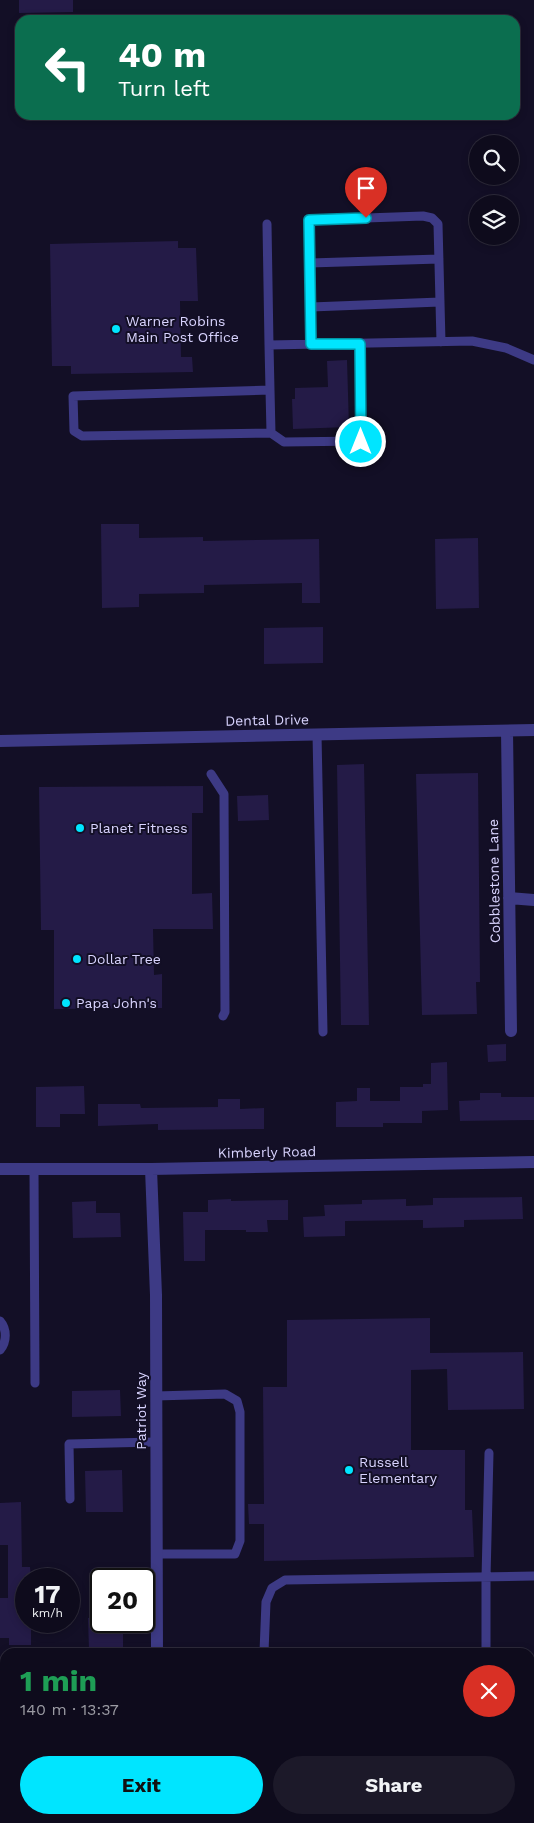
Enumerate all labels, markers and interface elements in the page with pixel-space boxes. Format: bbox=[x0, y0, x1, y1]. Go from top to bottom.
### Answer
text: 40 m bbox=[118, 34, 206, 76]
icon: left bbox=[35, 35, 100, 100]
text: Turn left bbox=[118, 76, 210, 101]
map controls bbox=[469, 135, 519, 245]
button: search bbox=[469, 135, 519, 185]
pin bbox=[345, 167, 387, 218]
icon: arrive bbox=[352, 174, 380, 202]
button: layers bbox=[469, 195, 519, 245]
place label: Warner Robins Main Post Office bbox=[126, 313, 239, 345]
marker: Warner Robins Main Post Office bbox=[110, 323, 122, 335]
position arrow bbox=[334, 415, 386, 467]
street label: Dental Drive bbox=[225, 711, 309, 729]
street label: Cobblestone Lane bbox=[485, 819, 503, 943]
place label: Planet Fitness bbox=[90, 820, 188, 836]
marker: Planet Fitness bbox=[74, 822, 86, 834]
place label: Dollar Tree bbox=[87, 951, 161, 967]
marker: Dollar Tree bbox=[71, 953, 83, 965]
place label: Papa John's bbox=[76, 995, 157, 1011]
marker: Papa John's bbox=[60, 997, 72, 1009]
street label: Kimberly Road bbox=[218, 1143, 316, 1161]
street label: Patriot Way bbox=[133, 1371, 149, 1450]
place label: Russell Elementary bbox=[359, 1454, 438, 1486]
marker: Russell Elementary bbox=[343, 1464, 355, 1476]
speed limit sign: 20 bbox=[90, 1568, 155, 1633]
text: 17 bbox=[35, 1580, 60, 1609]
text: km/h bbox=[32, 1606, 63, 1620]
text: 1 min bbox=[20, 1663, 97, 1698]
button: close bbox=[463, 1665, 515, 1717]
text: 140 m · 13:37 bbox=[20, 1700, 119, 1719]
button: Exit bbox=[20, 1756, 263, 1814]
button: Share bbox=[273, 1756, 515, 1814]

